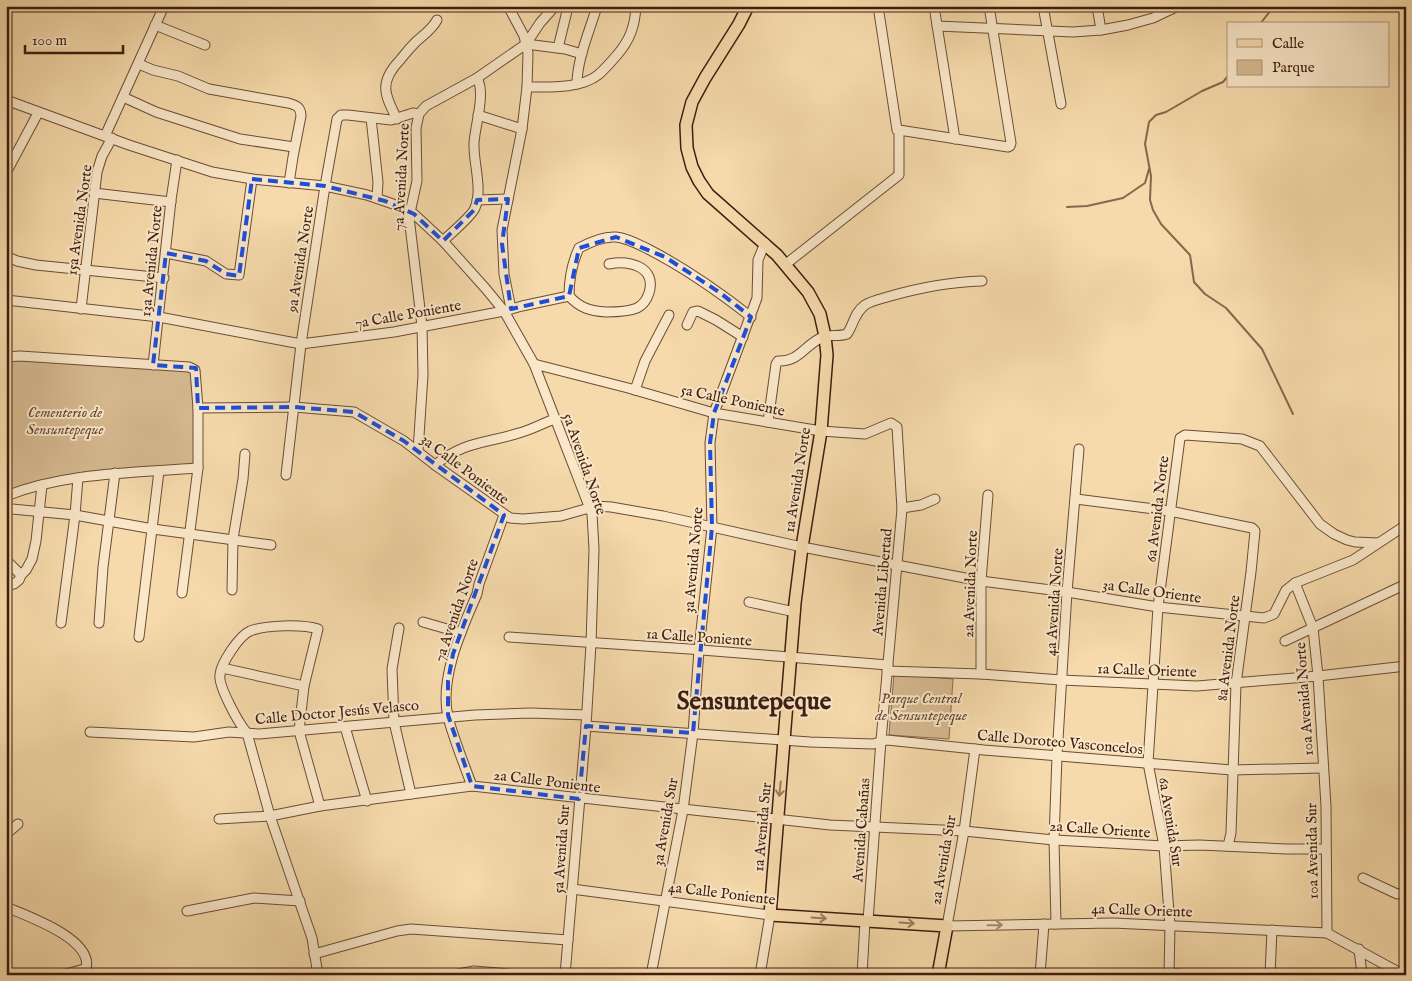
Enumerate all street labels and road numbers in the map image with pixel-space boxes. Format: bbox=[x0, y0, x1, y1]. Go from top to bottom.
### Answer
street label: 7a Avenida Norte bbox=[389, 123, 414, 231]
street label: 15a Avenida Norte bbox=[62, 163, 97, 277]
street label: 13a Avenida Norte bbox=[136, 204, 167, 318]
street label: 9a Avenida Norte bbox=[283, 204, 318, 315]
street label: 7a Calle Poniente bbox=[354, 296, 463, 333]
street label: 5a Calle Poniente bbox=[679, 380, 787, 421]
street label: 5a Avenida Norte bbox=[558, 411, 611, 518]
street label: 1a Avenida Norte bbox=[780, 426, 815, 534]
street label: 3a Calle Poniente bbox=[417, 430, 513, 509]
street label: 6a Avenida Norte bbox=[1142, 455, 1173, 563]
street label: 3a Avenida Norte bbox=[679, 506, 708, 614]
street label: Avenida Libertad bbox=[868, 527, 897, 637]
street label: 2a Avenida Norte bbox=[959, 530, 982, 638]
street label: 4a Avenida Norte bbox=[1041, 547, 1068, 657]
street label: 7a Avenida Norte bbox=[430, 556, 483, 664]
street label: 3a Calle Oriente bbox=[1101, 575, 1203, 608]
street label: 8a Avenida Norte bbox=[1213, 594, 1244, 702]
street label: 1a Calle Poniente bbox=[645, 624, 753, 651]
street label: 10a Avenida Norte bbox=[1291, 641, 1318, 756]
street label: 1a Calle Oriente bbox=[1097, 659, 1197, 682]
street label: Calle Doctor Jesús Velasco bbox=[254, 696, 420, 729]
street label: Calle Doroteo Vasconcelos bbox=[976, 726, 1144, 759]
street label: 2a Calle Poniente bbox=[492, 766, 602, 797]
street label: 3a Avenida Sur bbox=[648, 776, 683, 868]
street label: 6a Avenida Sur bbox=[1154, 776, 1187, 869]
street label: Avenida Cabañas bbox=[848, 777, 875, 884]
street label: 1a Avenida Sur bbox=[749, 781, 776, 872]
street label: 10a Avenida Sur bbox=[1302, 802, 1323, 899]
street label: 5a Avenida Sur bbox=[549, 803, 574, 894]
street label: 2a Avenida Sur bbox=[926, 813, 961, 906]
street label: 2a Calle Oriente bbox=[1049, 816, 1151, 843]
street label: 4a Calle Poniente bbox=[667, 877, 777, 910]
street label: 4a Calle Oriente bbox=[1091, 899, 1193, 922]

